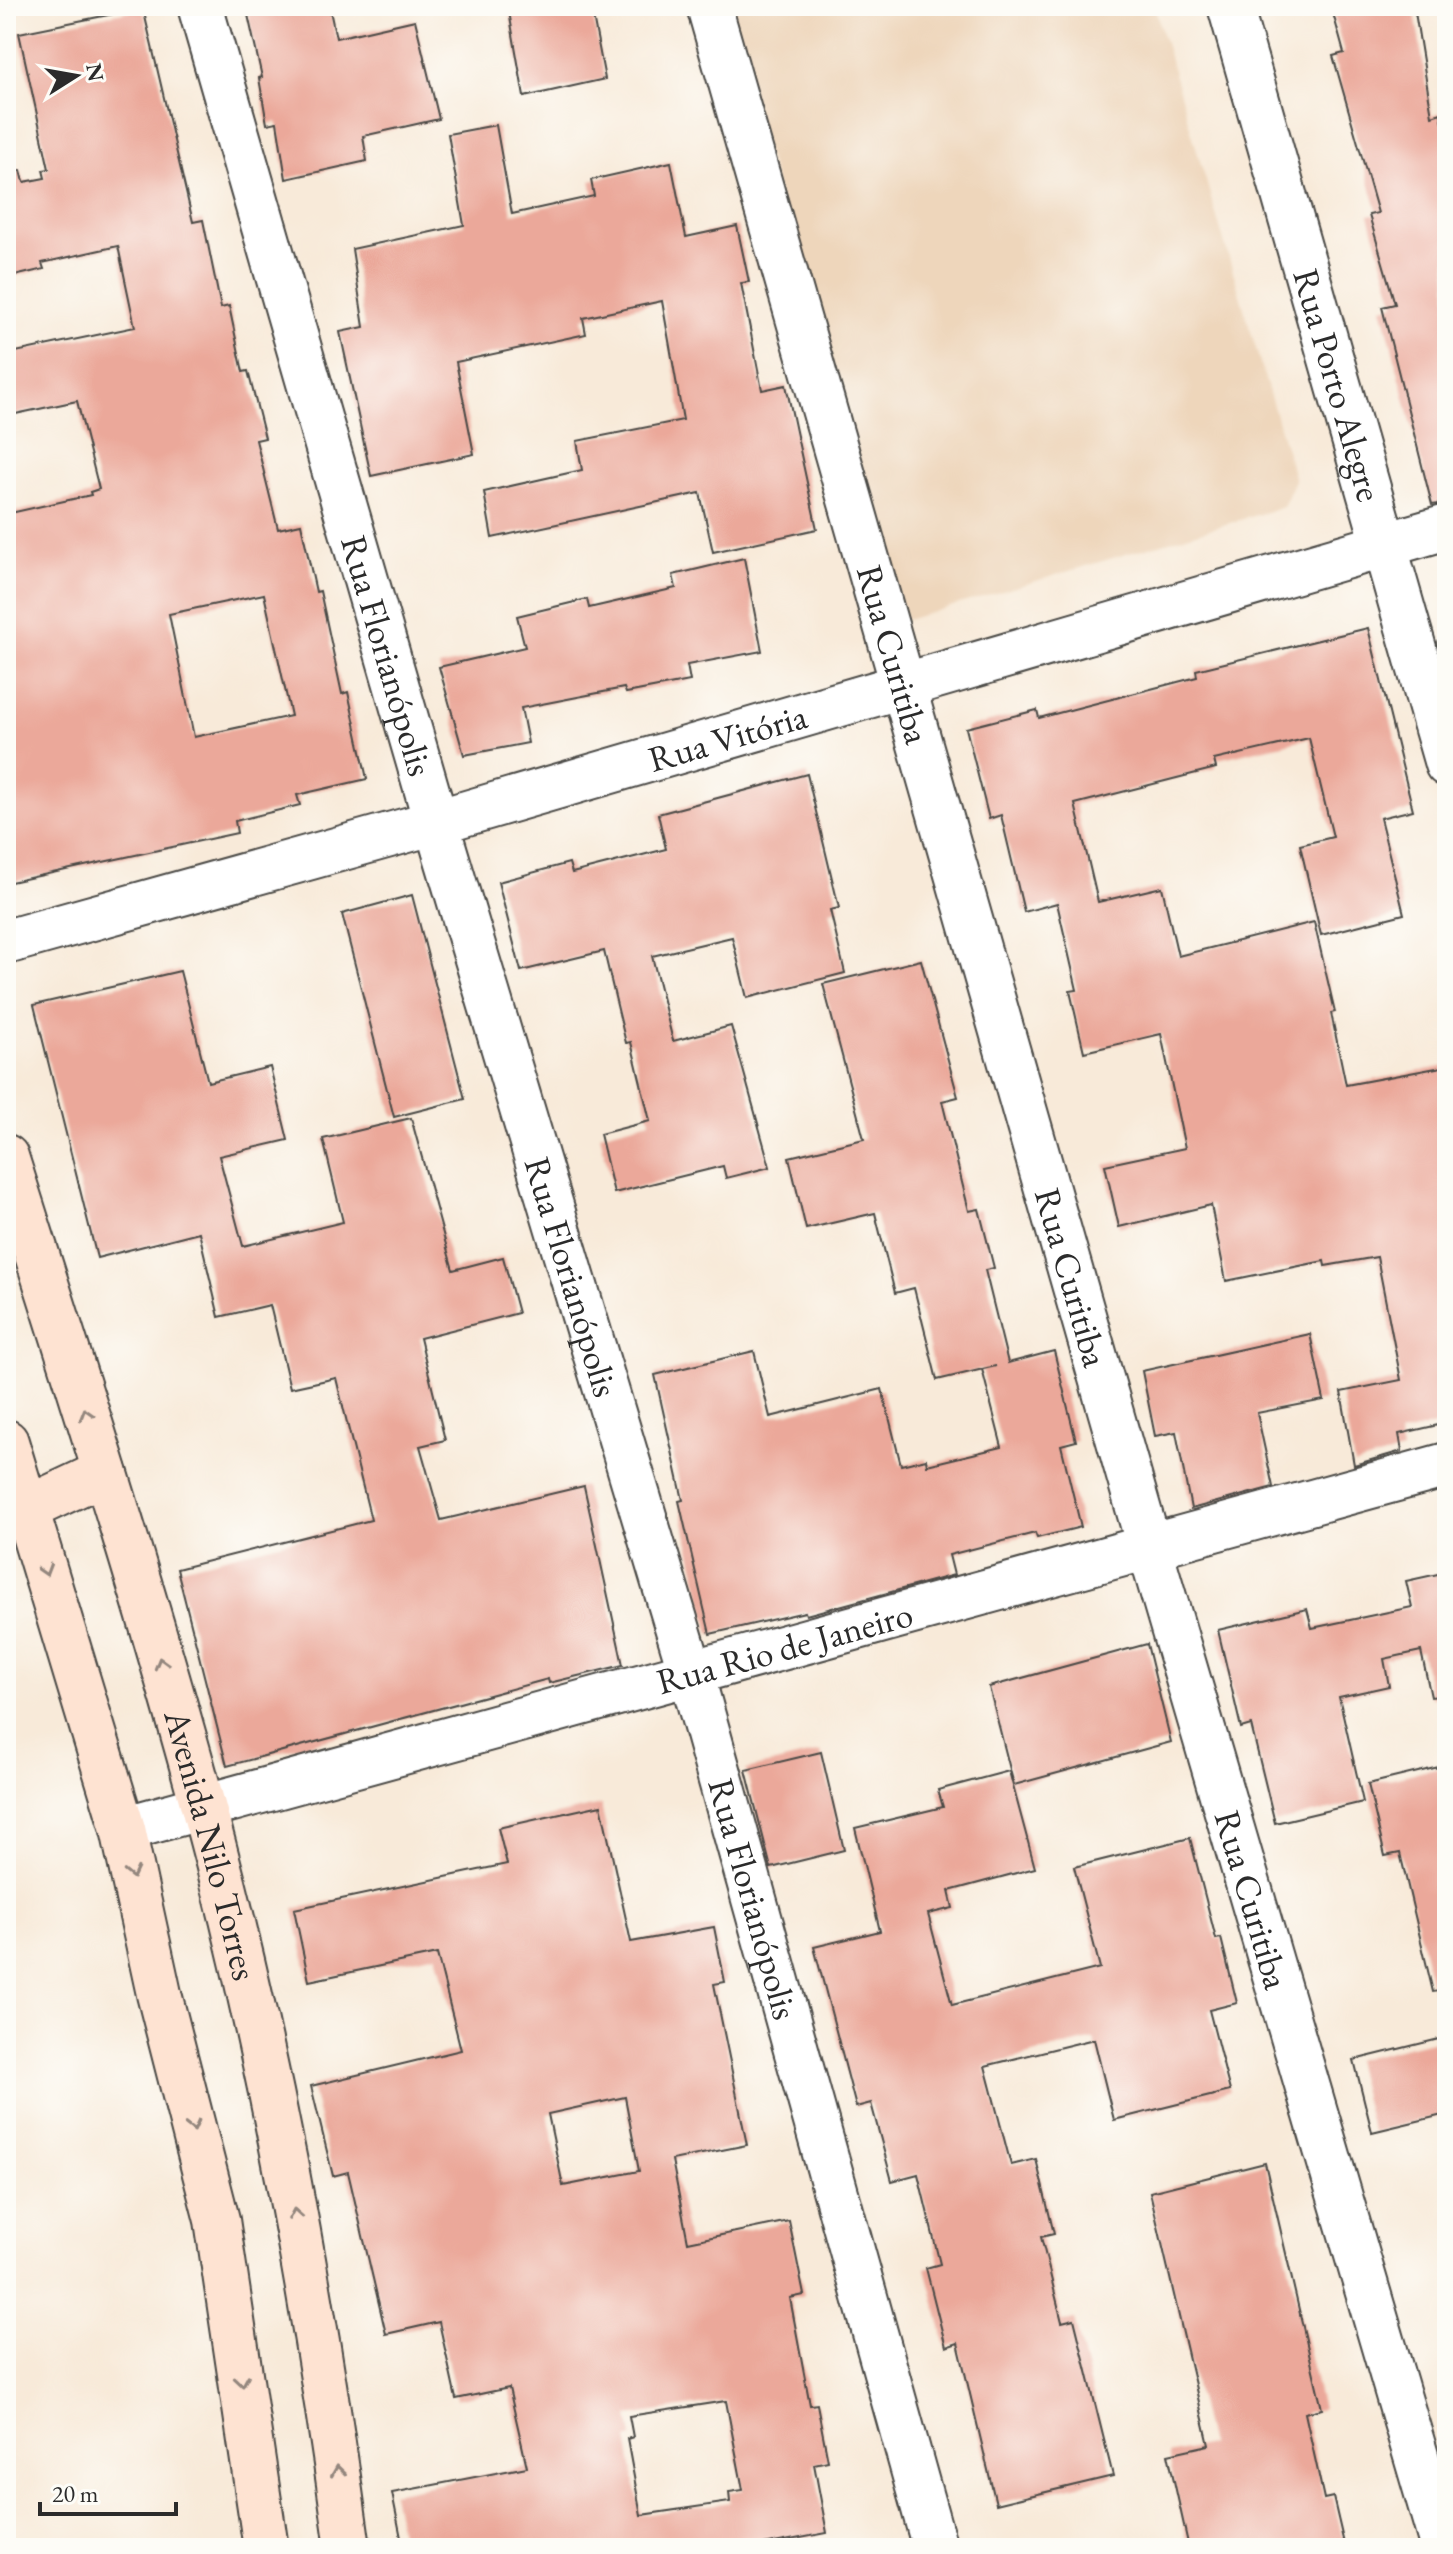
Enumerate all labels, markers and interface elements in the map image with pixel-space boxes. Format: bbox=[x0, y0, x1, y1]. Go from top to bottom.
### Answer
north arrow bbox=[36, 36, 116, 116]
text: N bbox=[79, 61, 111, 84]
street label: Rua Porto Alegre bbox=[1282, 263, 1394, 507]
street label: Rua Florianópolis bbox=[330, 530, 444, 781]
street label: Rua Curitiba bbox=[846, 559, 942, 750]
street label: Rua Vitória bbox=[643, 692, 813, 783]
street label: Rua Florianópolis bbox=[514, 1151, 630, 1402]
street label: Rua Curitiba bbox=[1024, 1182, 1120, 1373]
one-way arrow bbox=[80, 1407, 96, 1421]
one-way arrow bbox=[36, 1563, 52, 1576]
street label: Rua Rio de Janeiro bbox=[651, 1590, 918, 1705]
one-way arrow bbox=[154, 1656, 170, 1670]
street label: Avenida Nilo Torres bbox=[153, 1703, 269, 1985]
street label: Rua Florianópolis bbox=[697, 1773, 809, 2025]
street label: Rua Curitiba bbox=[1204, 1805, 1301, 1995]
one-way arrow bbox=[123, 1866, 140, 1880]
one-way arrow bbox=[184, 2119, 201, 2133]
one-way arrow bbox=[288, 2208, 305, 2221]
one-way arrow bbox=[232, 2374, 249, 2388]
one-way arrow bbox=[330, 2464, 347, 2478]
scale bar bbox=[40, 2466, 176, 2516]
text: 20 m bbox=[52, 2478, 99, 2509]

